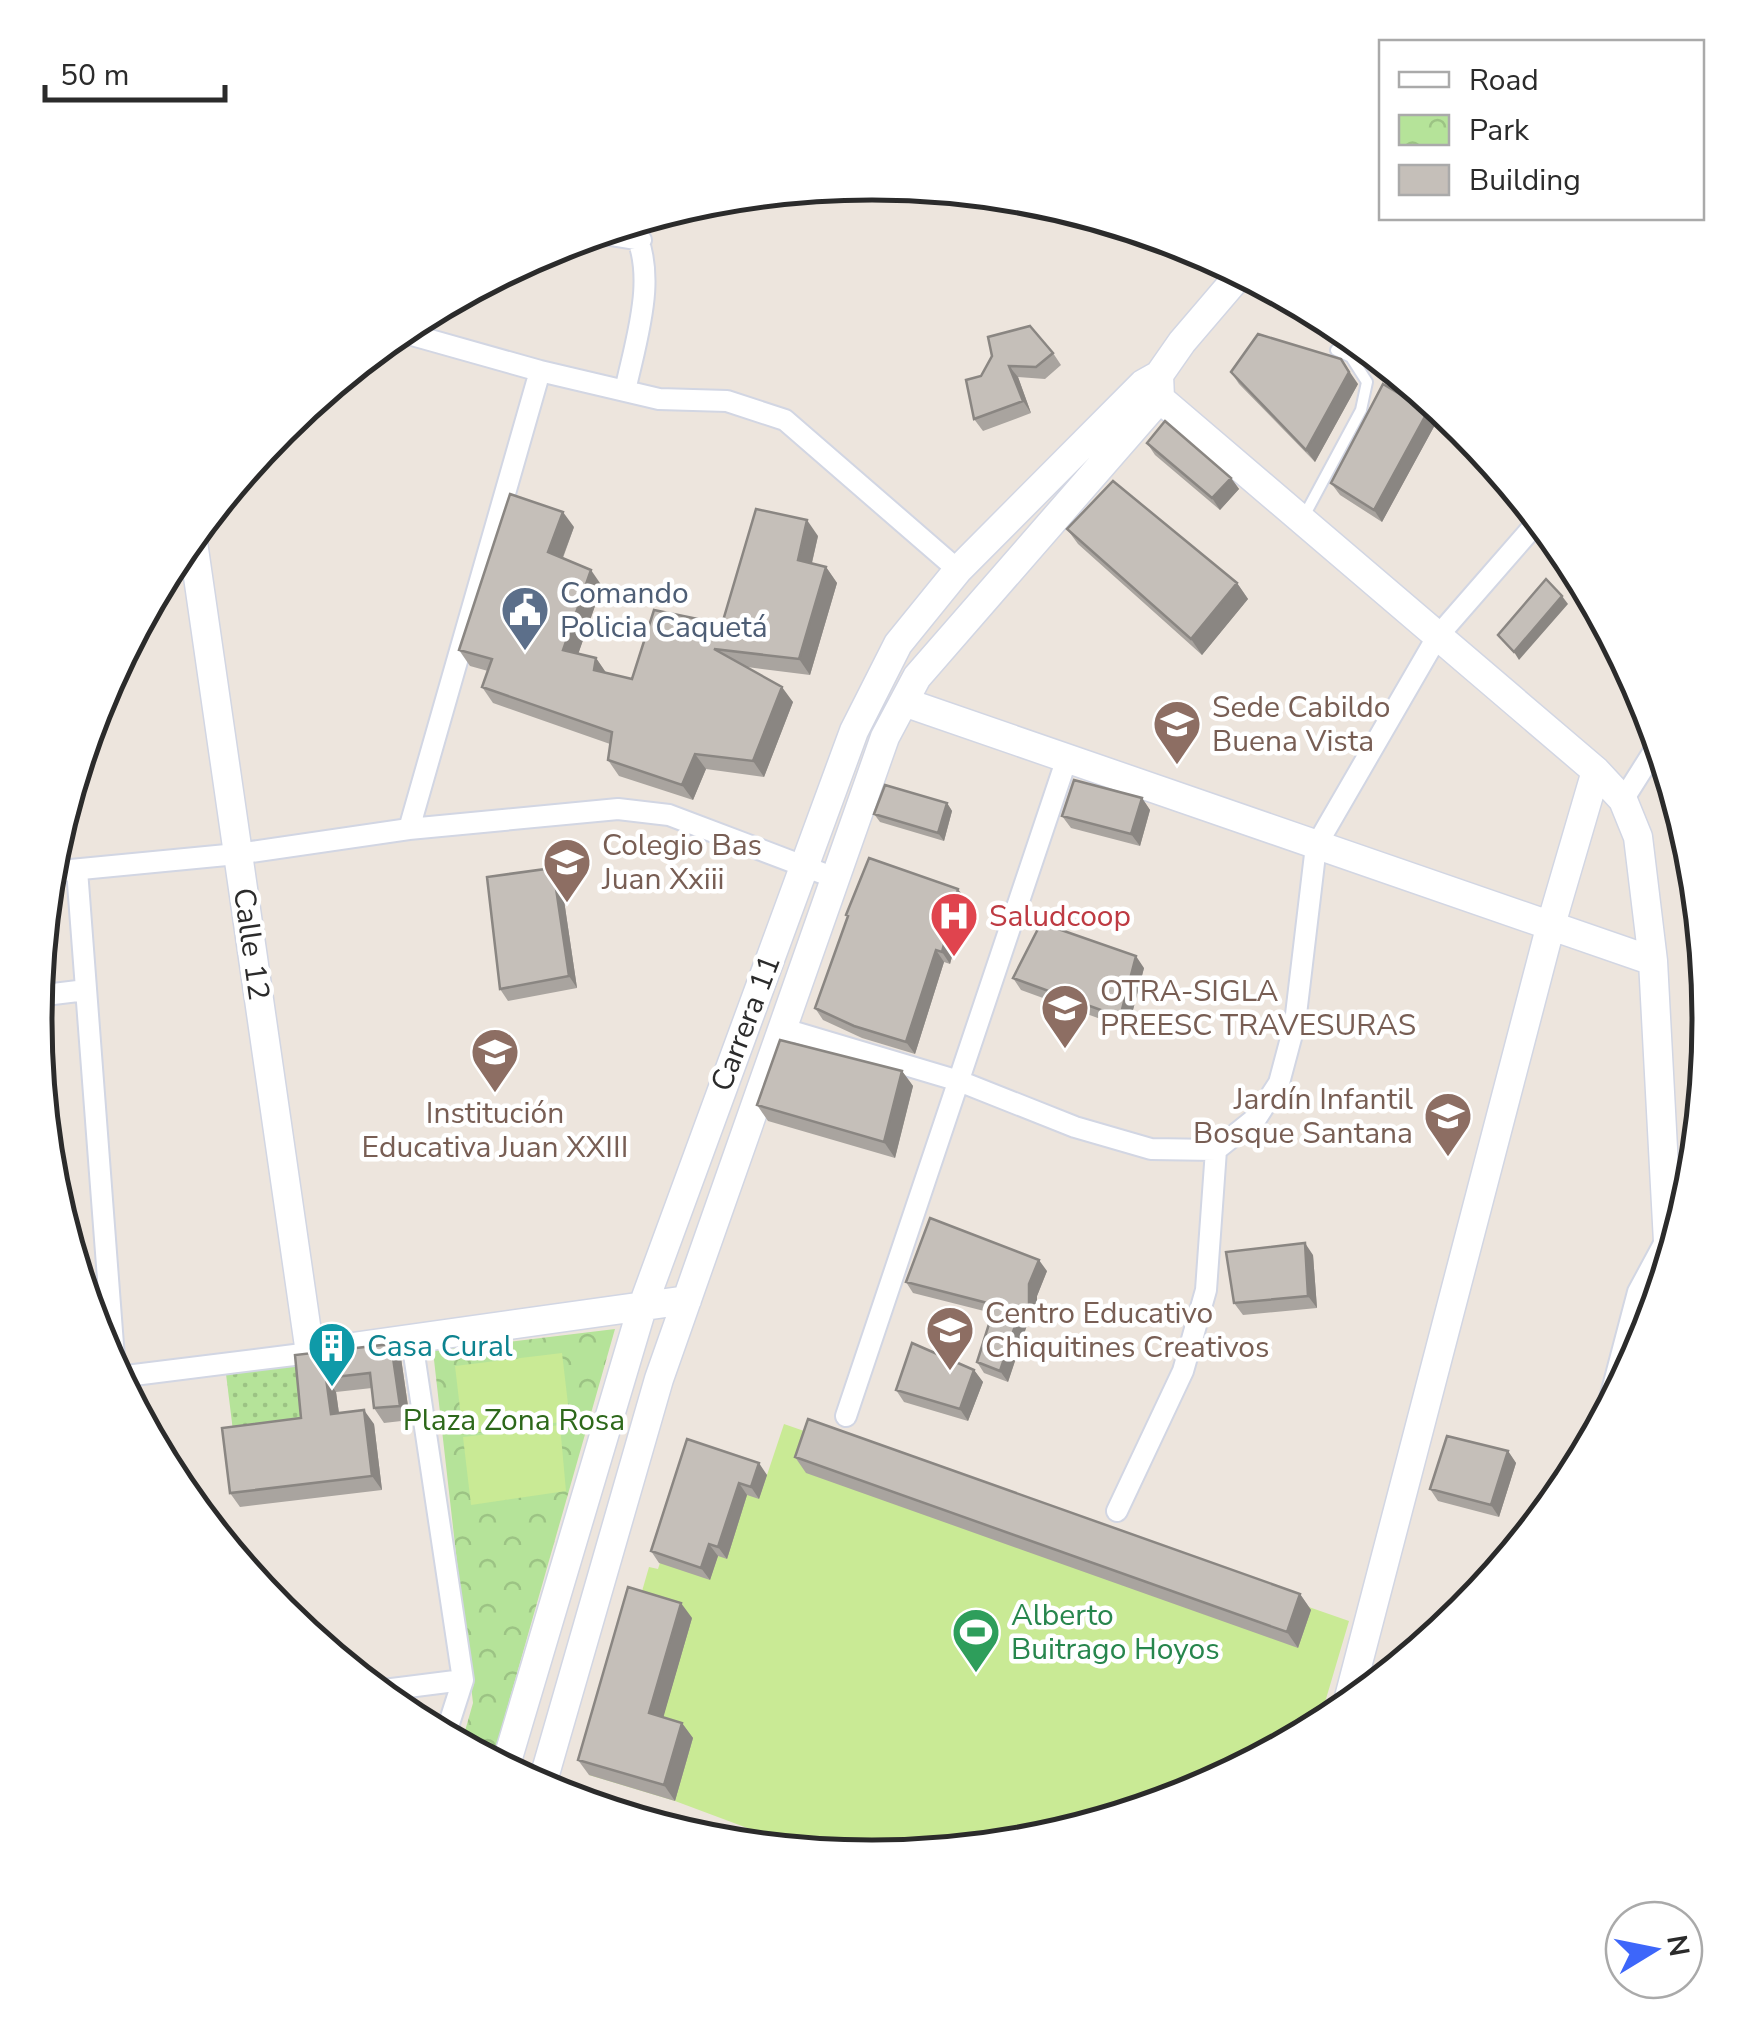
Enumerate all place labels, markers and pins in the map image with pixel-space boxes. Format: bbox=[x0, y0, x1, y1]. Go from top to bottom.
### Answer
place label: Comando Policia Caquetá bbox=[560, 573, 768, 648]
public building icon: Comando Policia Caquetá bbox=[499, 584, 551, 652]
place label: Sede Cabildo Buena Vista bbox=[1212, 687, 1391, 762]
school or university icon: Sede Cabildo Buena Vista bbox=[1151, 698, 1203, 766]
place label: Colegio Bas Juan Xxiii bbox=[601, 825, 762, 900]
school or university icon: Colegio Bas Juan Xxiii bbox=[541, 836, 593, 904]
hospital icon: Saludcoop bbox=[928, 890, 980, 958]
place label: Saludcoop bbox=[989, 896, 1131, 937]
place label: OTRA-SIGLA PREESC TRAVESURAS bbox=[1100, 971, 1416, 1046]
school or university icon: OTRA-SIGLA PREESC TRAVESURAS bbox=[1039, 982, 1091, 1050]
school or university icon: Institución Educativa Juan XXIII bbox=[469, 1026, 521, 1094]
place label: Jardín Infantil Bosque Santana bbox=[1193, 1079, 1413, 1154]
school or university icon: Jardín Infantil Bosque Santana bbox=[1422, 1090, 1474, 1158]
place label: Institución Educativa Juan XXIII bbox=[362, 1093, 628, 1168]
place label: Centro Educativo Chiquitines Creativos bbox=[985, 1293, 1269, 1368]
school or university icon: Centro Educativo Chiquitines Creativos bbox=[924, 1304, 976, 1372]
building icon: Casa Cural bbox=[306, 1320, 358, 1388]
place label: Casa Cural bbox=[367, 1326, 513, 1367]
place label: Alberto Buitrago Hoyos bbox=[1011, 1595, 1220, 1670]
sports icon: Alberto Buitrago Hoyos bbox=[950, 1606, 1002, 1674]

